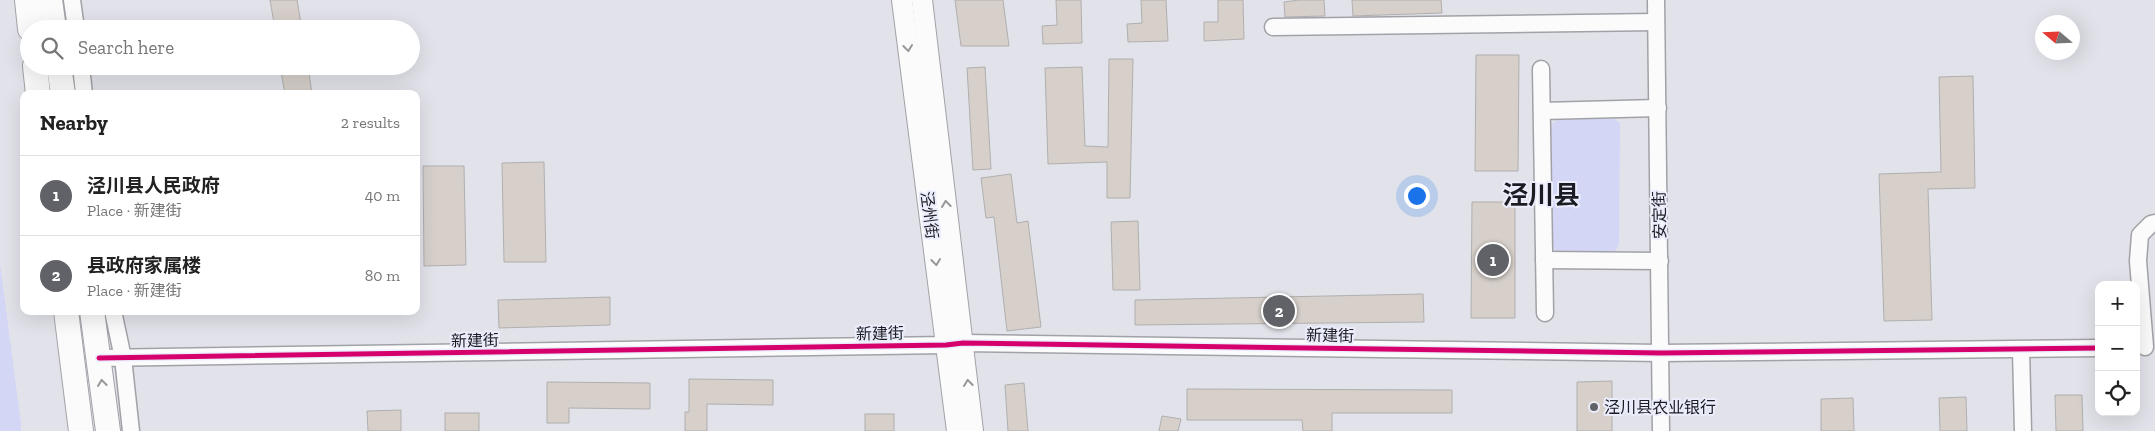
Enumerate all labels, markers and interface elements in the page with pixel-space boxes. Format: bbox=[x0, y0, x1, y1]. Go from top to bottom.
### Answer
north arrow bbox=[2035, 15, 2080, 60]
search box bbox=[20, 20, 420, 75]
icon: search bbox=[38, 34, 66, 62]
text: Search here bbox=[78, 36, 174, 59]
one-way arrow bbox=[902, 45, 913, 53]
text: Nearby bbox=[40, 110, 108, 135]
text: 2 results bbox=[341, 113, 400, 132]
text: 泾川县人民政府 bbox=[87, 174, 220, 197]
district label: 泾川县 bbox=[1502, 179, 1580, 211]
your location bbox=[1404, 183, 1430, 209]
text: 1 bbox=[53, 186, 59, 205]
text: 40 m bbox=[365, 186, 400, 205]
street label: 泾州街 bbox=[917, 190, 942, 240]
street label: 安定街 bbox=[1650, 191, 1669, 239]
one-way arrow bbox=[941, 200, 952, 208]
text: Place · 新建街 bbox=[87, 201, 182, 220]
pin: 1 bbox=[1477, 241, 1509, 279]
text: 县政府家属楼 bbox=[87, 254, 201, 277]
one-way arrow bbox=[930, 258, 941, 266]
text: 2 bbox=[52, 266, 60, 285]
text: 80 m bbox=[365, 266, 400, 285]
text: Place · 新建街 bbox=[87, 281, 182, 300]
map controls bbox=[2095, 281, 2140, 416]
button: + bbox=[2095, 281, 2140, 326]
pin: 2 bbox=[1263, 292, 1295, 330]
street label: 新建街 bbox=[856, 324, 904, 343]
street label: 新建街 bbox=[1306, 326, 1354, 345]
button: − bbox=[2095, 326, 2140, 371]
street label: 新建街 bbox=[451, 331, 499, 350]
button: locate bbox=[2095, 371, 2140, 416]
one-way arrow bbox=[97, 378, 108, 386]
one-way arrow bbox=[963, 378, 974, 386]
place label: 泾川县农业银行 bbox=[1604, 398, 1716, 417]
marker: 泾川县农业银行 bbox=[1588, 401, 1600, 413]

